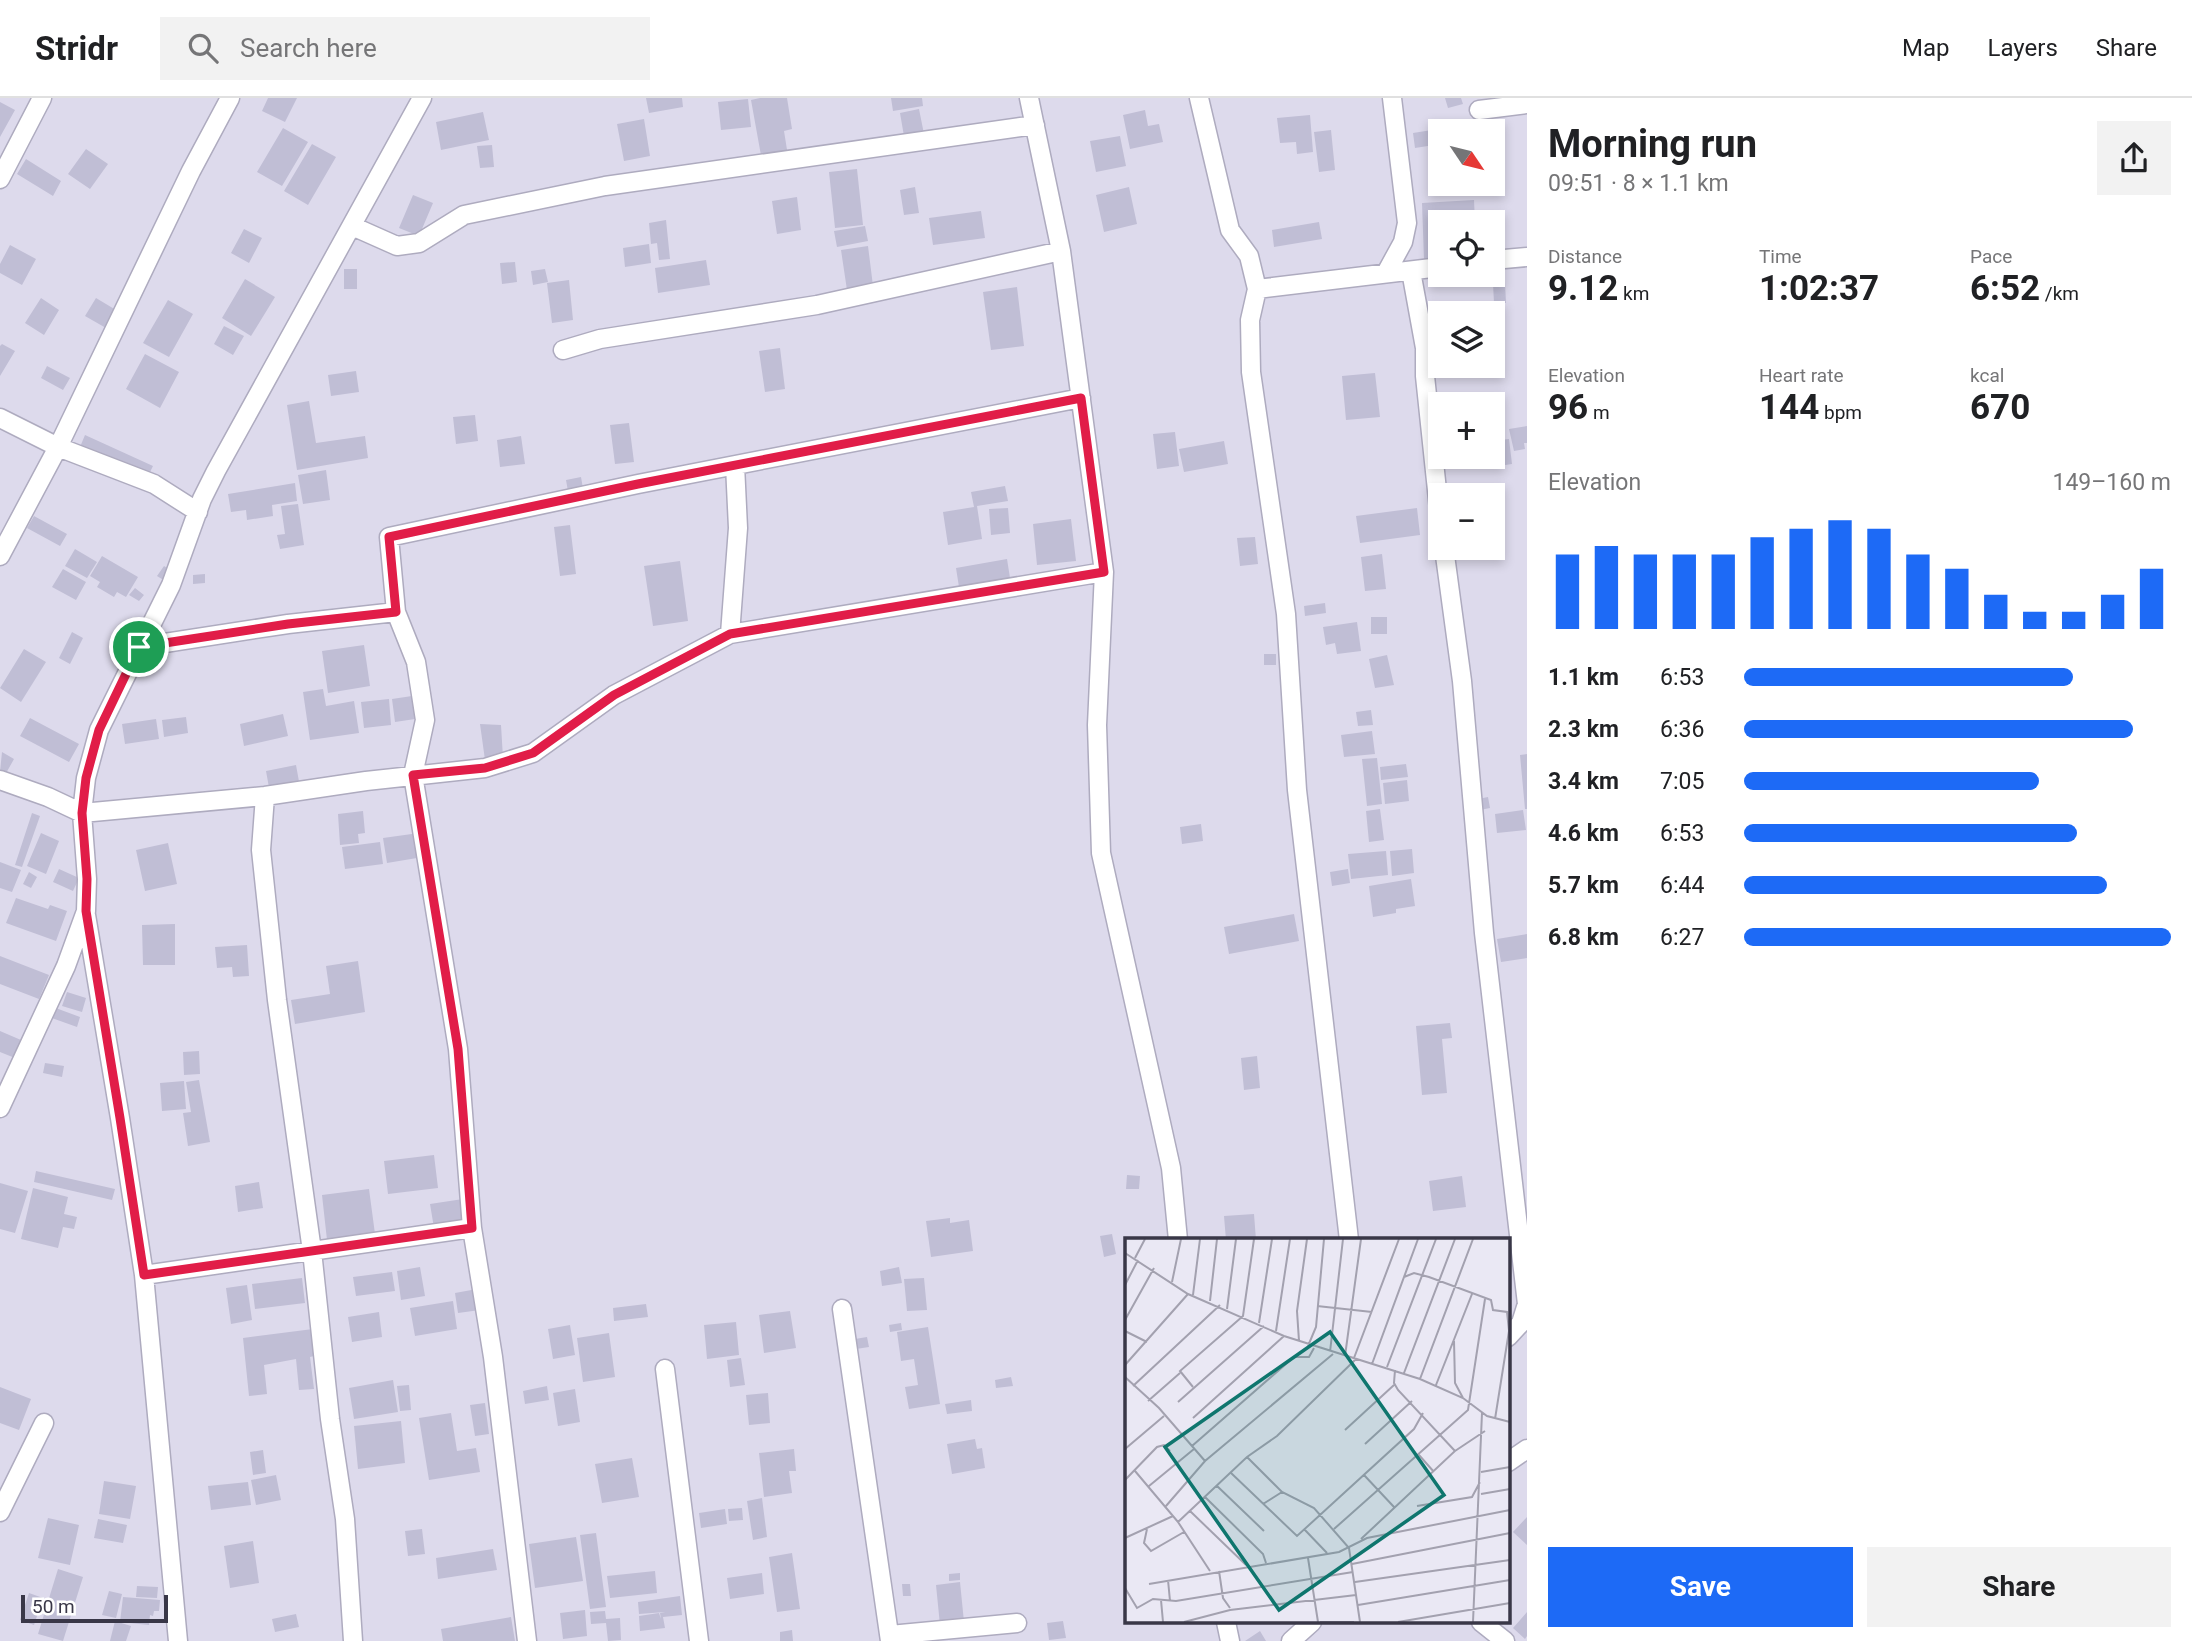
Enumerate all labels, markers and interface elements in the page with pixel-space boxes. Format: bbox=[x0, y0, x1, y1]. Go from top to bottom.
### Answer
search box bbox=[160, 17, 650, 80]
text: Stridr bbox=[35, 29, 118, 68]
icon: search bbox=[184, 29, 222, 67]
text: Search here bbox=[240, 33, 377, 63]
text: Map bbox=[1902, 34, 1950, 62]
text: Layers bbox=[1988, 34, 2058, 62]
text: Share bbox=[2096, 34, 2157, 62]
north arrow bbox=[1428, 119, 1505, 196]
map controls bbox=[1428, 119, 1505, 560]
button: share bbox=[2097, 121, 2171, 195]
text: Morning run bbox=[1548, 122, 1757, 166]
text: 09:51 · 8 × 1.1 km bbox=[1548, 170, 1729, 197]
button: locate bbox=[1428, 210, 1505, 287]
text: Distance bbox=[1548, 245, 1622, 268]
text: Time bbox=[1759, 245, 1802, 268]
text: Pace bbox=[1970, 245, 2012, 268]
text: 9.12 bbox=[1548, 268, 1618, 309]
text: 1:02:37 bbox=[1759, 268, 1879, 309]
text: 6:52 bbox=[1970, 268, 2040, 309]
text: km bbox=[1618, 282, 1649, 305]
text: /km bbox=[2040, 282, 2079, 305]
button: layers bbox=[1428, 301, 1505, 378]
text: Elevation bbox=[1548, 364, 1625, 387]
text: Heart rate bbox=[1759, 364, 1844, 387]
text: kcal bbox=[1970, 364, 2004, 387]
text: 96 bbox=[1548, 387, 1588, 428]
text: 144 bbox=[1759, 387, 1819, 428]
text: 670 bbox=[1970, 387, 2030, 428]
button: + bbox=[1428, 392, 1505, 469]
text: m bbox=[1588, 401, 1610, 424]
text: bpm bbox=[1819, 401, 1862, 424]
text: Elevation bbox=[1548, 469, 1641, 496]
text: 149–160 m bbox=[2052, 469, 2171, 496]
button: − bbox=[1428, 483, 1505, 560]
pin bbox=[109, 617, 169, 677]
icon: arrive bbox=[120, 628, 158, 666]
text: 1.1 km bbox=[1548, 664, 1619, 691]
text: 6:53 bbox=[1660, 664, 1704, 691]
text: 2.3 km bbox=[1548, 716, 1619, 743]
text: 6:36 bbox=[1660, 716, 1704, 743]
text: 3.4 km bbox=[1548, 768, 1619, 795]
text: 7:05 bbox=[1660, 768, 1704, 795]
text: 4.6 km bbox=[1548, 820, 1619, 847]
text: 6:53 bbox=[1660, 820, 1704, 847]
text: 5.7 km bbox=[1548, 872, 1619, 899]
text: 6:44 bbox=[1660, 872, 1704, 899]
text: 6.8 km bbox=[1548, 924, 1619, 951]
text: 6:27 bbox=[1660, 924, 1704, 951]
inset map bbox=[1125, 1238, 1510, 1624]
button: Save bbox=[1548, 1547, 1853, 1627]
button: Share bbox=[1867, 1547, 2171, 1627]
scale bar bbox=[21, 1592, 168, 1624]
text: 50 m bbox=[32, 1595, 75, 1618]

